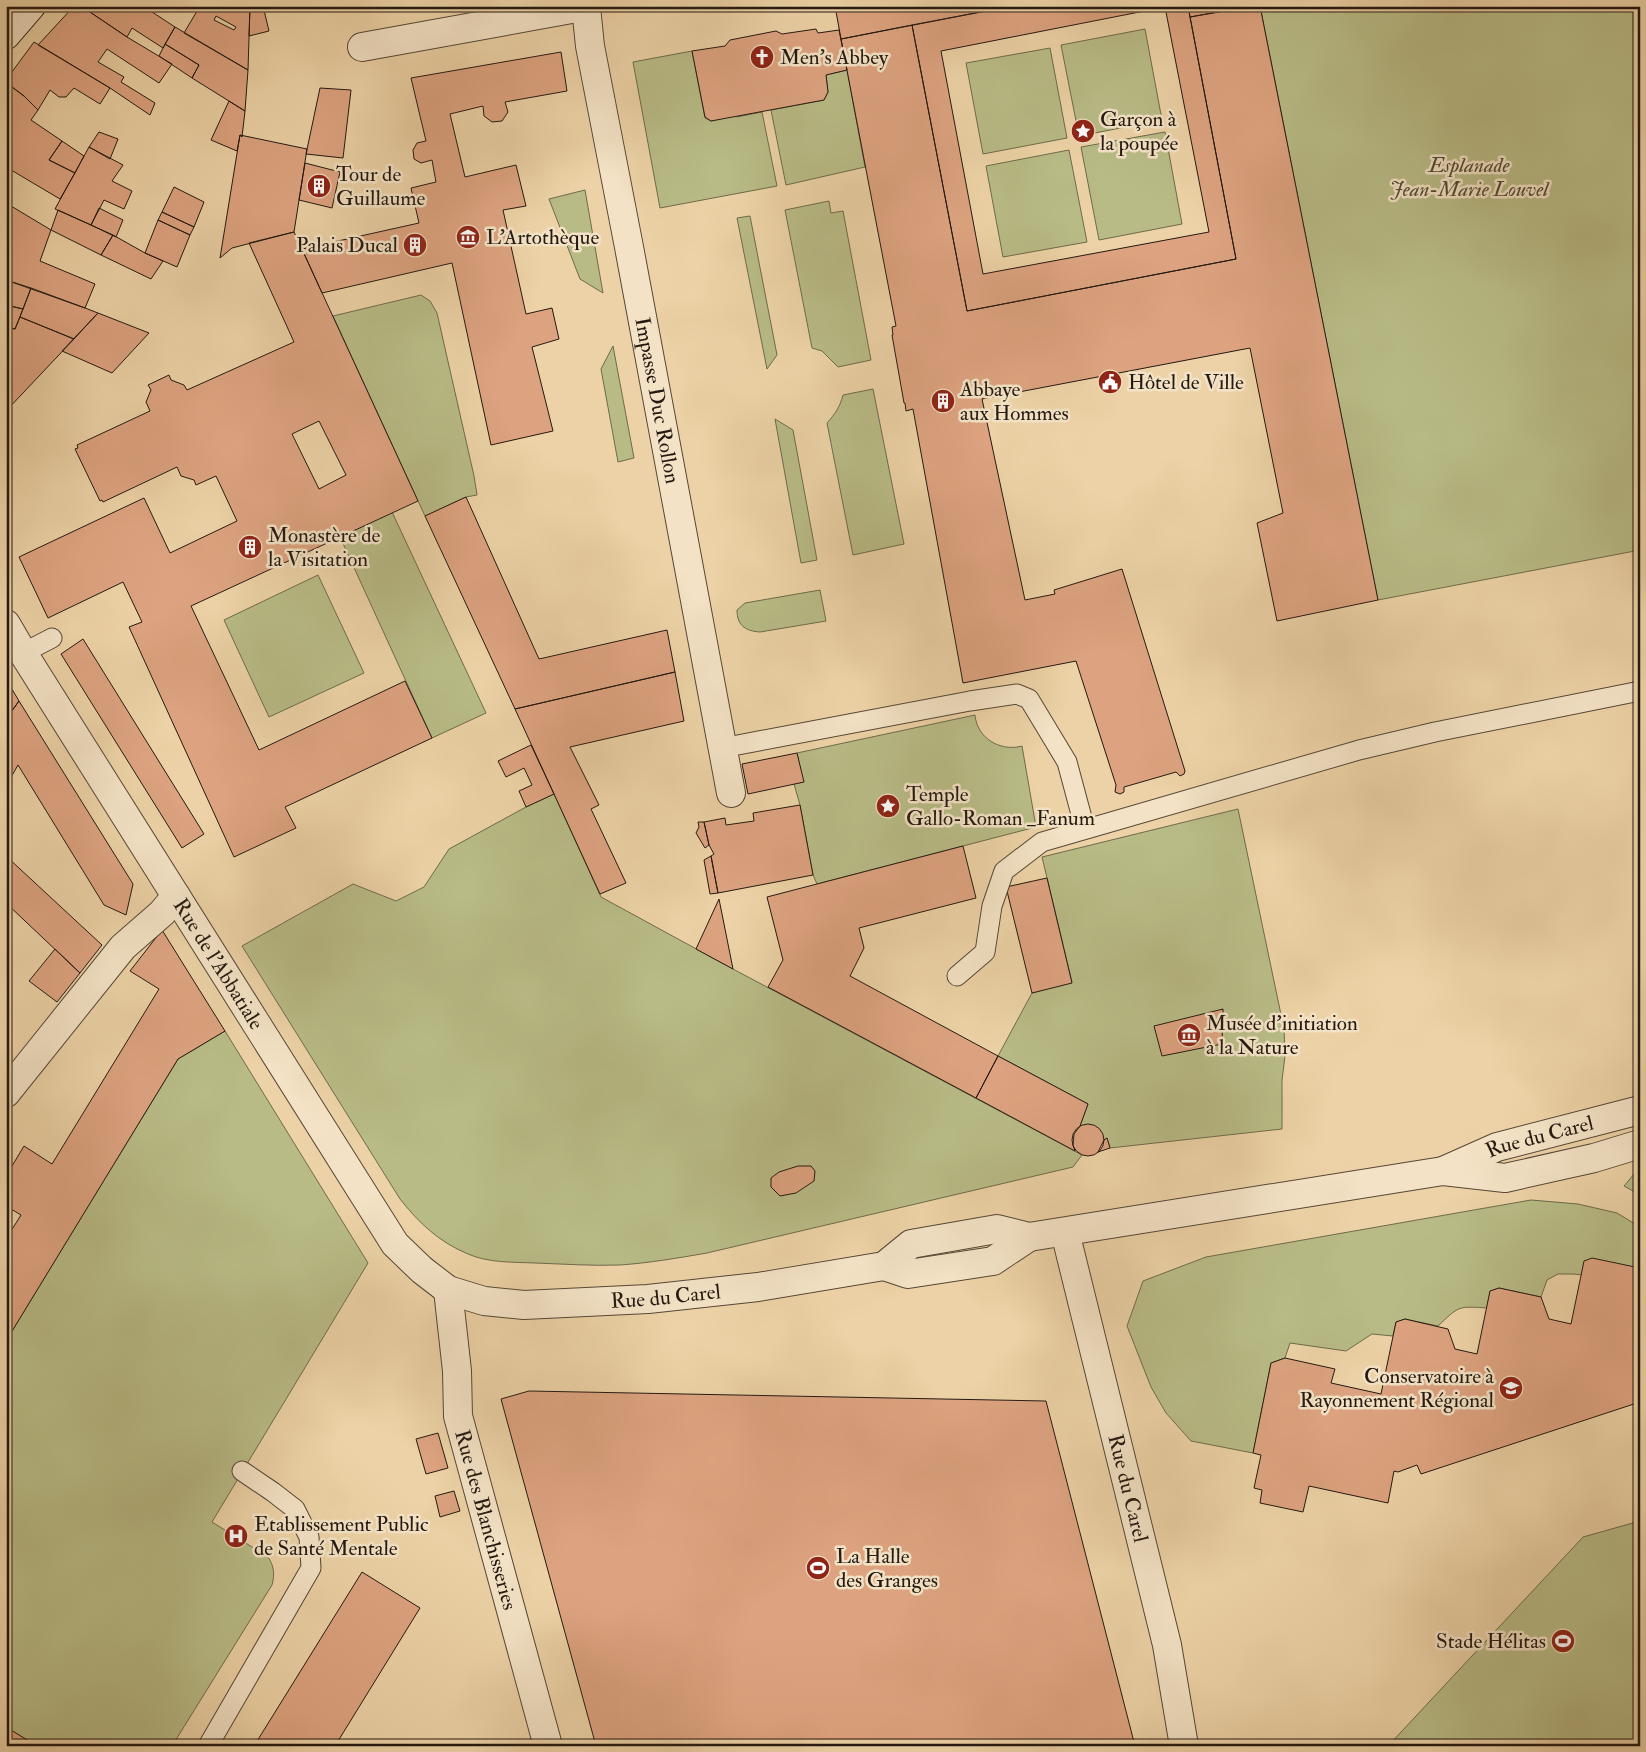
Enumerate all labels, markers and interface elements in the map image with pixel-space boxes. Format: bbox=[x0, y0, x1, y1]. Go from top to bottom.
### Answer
church icon: Men’s Abbey bbox=[749, 44, 775, 70]
place label: Men’s Abbey bbox=[780, 44, 889, 71]
place label: Garçon à la poupée bbox=[1100, 106, 1178, 157]
place icon: Garçon à la poupée bbox=[1070, 118, 1096, 144]
park label: Esplanade Jean-Marie Louvel bbox=[1390, 152, 1550, 203]
place label: Tour de Guillaume bbox=[336, 161, 426, 212]
building icon: Tour de Guillaume bbox=[306, 173, 332, 199]
museum icon: L'Artothèque bbox=[455, 224, 481, 250]
place label: L'Artothèque bbox=[486, 224, 599, 251]
place label: Palais Ducal bbox=[296, 232, 399, 259]
building icon: Palais Ducal bbox=[402, 232, 428, 258]
street label: Impasse Duc Rollon bbox=[628, 315, 686, 486]
public building icon: Hôtel de Ville bbox=[1097, 369, 1123, 395]
place label: Hôtel de Ville bbox=[1128, 369, 1244, 396]
place label: Abbaye aux Hommes bbox=[959, 376, 1069, 427]
building icon: Abbaye aux Hommes bbox=[930, 388, 956, 414]
place label: Monastère de la Visitation bbox=[268, 522, 381, 573]
building icon: Monastère de la Visitation bbox=[237, 534, 263, 560]
place label: Temple Gallo-Roman _Fanum bbox=[906, 781, 1095, 832]
place icon: Temple Gallo-Roman _Fanum bbox=[875, 793, 901, 819]
street label: Rue de l'Abbatiale bbox=[167, 893, 270, 1035]
place label: Musée d'initiation à la Nature bbox=[1206, 1010, 1358, 1061]
museum icon: Musée d'initiation à la Nature bbox=[1176, 1022, 1202, 1048]
street label: Rue du Carel bbox=[1481, 1109, 1597, 1164]
street label: Rue du Carel bbox=[610, 1278, 723, 1315]
place label: Conservatoire à Rayonnement Régional bbox=[1300, 1363, 1495, 1414]
school or university icon: Conservatoire à Rayonnement Régional bbox=[1498, 1375, 1524, 1401]
street label: Rue des Blanchisseries bbox=[448, 1427, 523, 1613]
street label: Rue du Carel bbox=[1101, 1432, 1154, 1546]
place label: Etablissement Public de Santé Mentale bbox=[254, 1511, 429, 1562]
hospital icon: Etablissement Public de Santé Mentale bbox=[223, 1523, 249, 1549]
place label: La Halle des Granges bbox=[836, 1543, 938, 1594]
sports icon: La Halle des Granges bbox=[805, 1555, 831, 1581]
place label: Stade Hélitas bbox=[1436, 1628, 1546, 1655]
sports icon: Stade Hélitas bbox=[1550, 1628, 1576, 1654]

